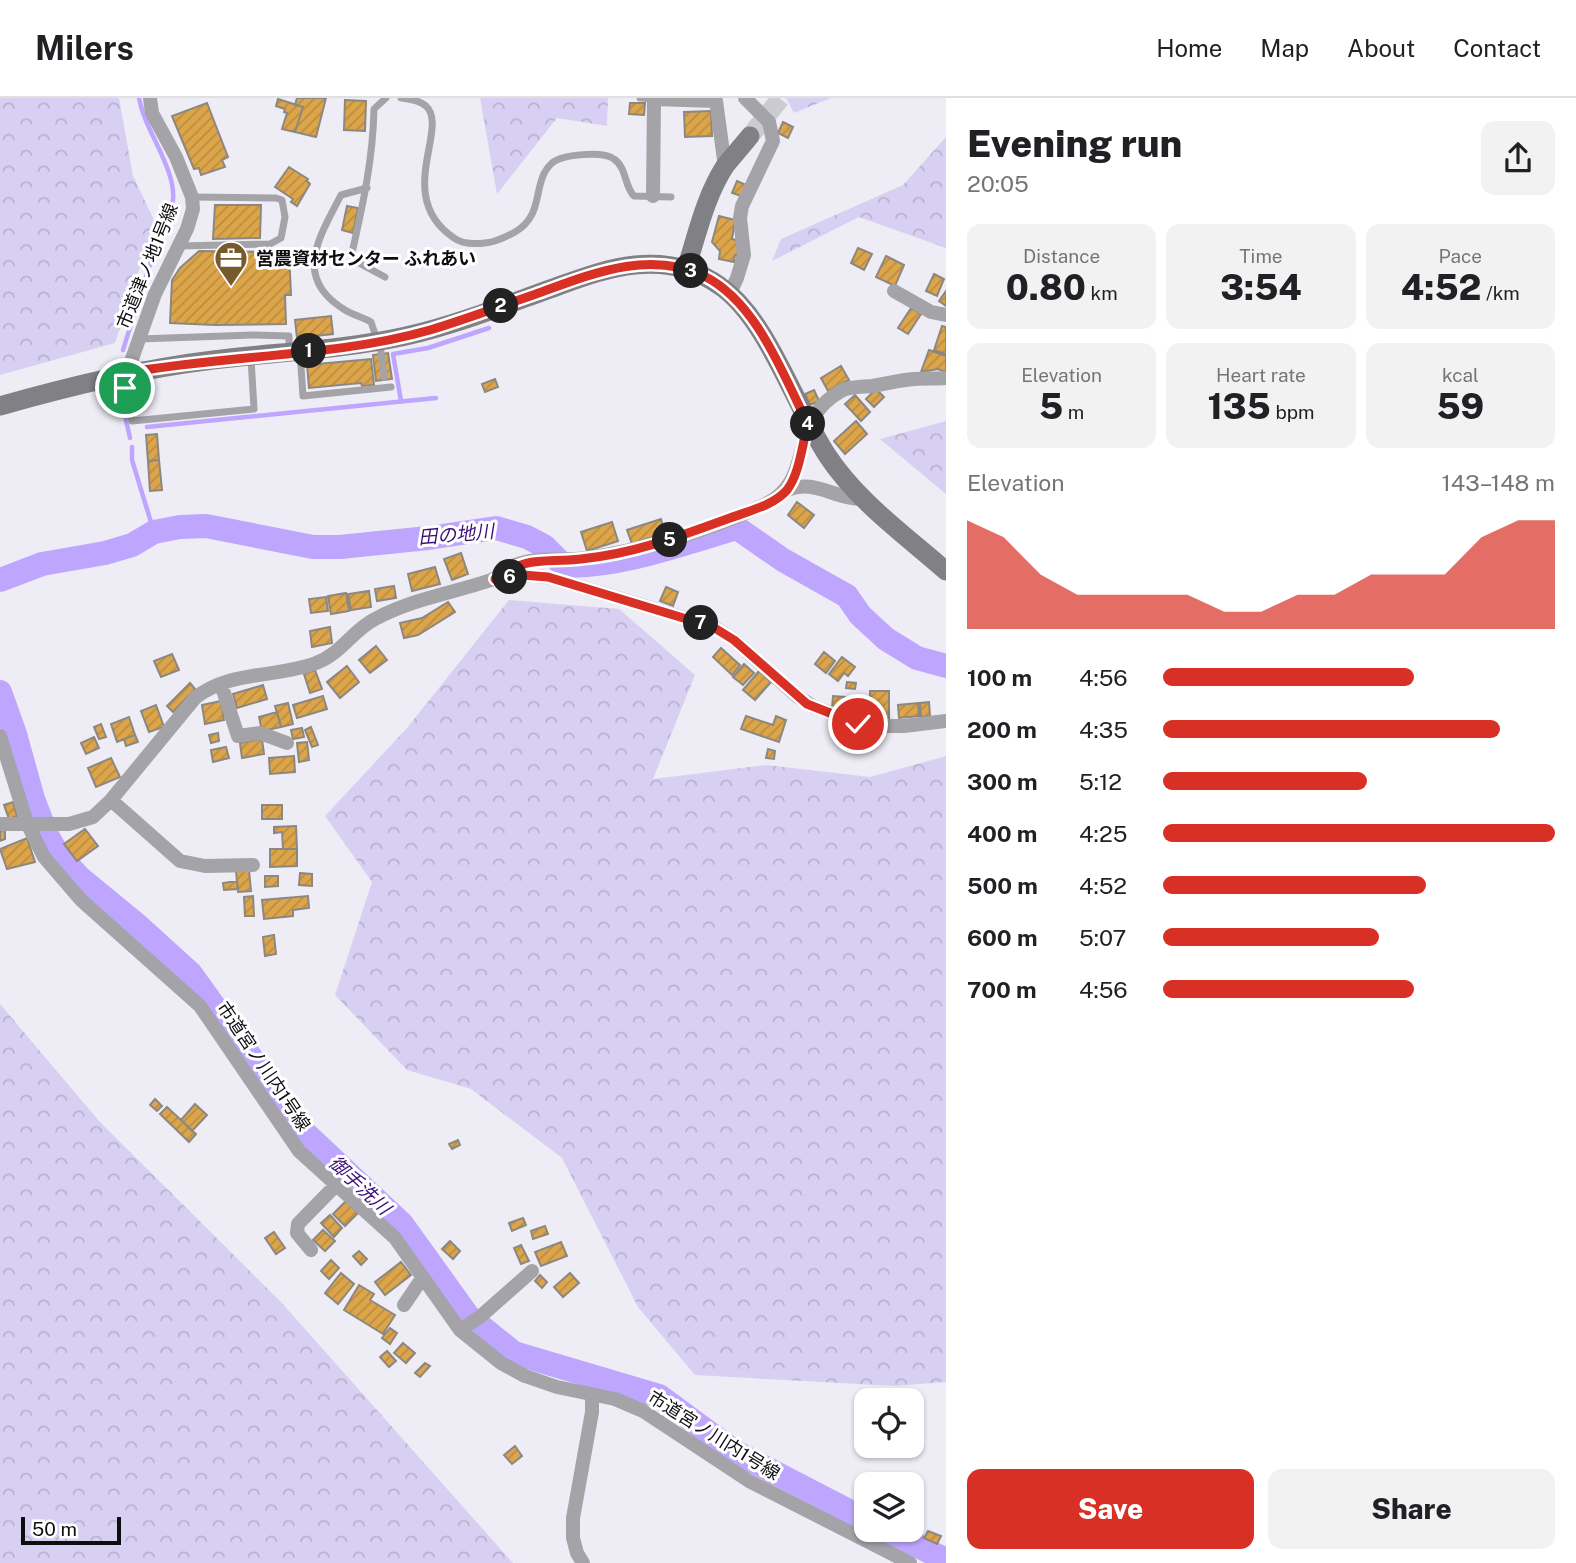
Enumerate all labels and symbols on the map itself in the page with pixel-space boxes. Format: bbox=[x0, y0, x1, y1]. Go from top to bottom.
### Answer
street label: 市道津ノ地1号線 bbox=[112, 200, 182, 332]
office icon: 営農資材センター ふれあい bbox=[212, 239, 250, 288]
place label: 営農資材センター ふれあい bbox=[256, 248, 476, 269]
pin: 3 bbox=[674, 254, 708, 288]
pin: 2 bbox=[484, 288, 518, 324]
pin: 1 bbox=[292, 334, 326, 368]
pin bbox=[95, 358, 155, 418]
pin: 4 bbox=[790, 406, 826, 442]
water label: 田の地川 bbox=[417, 520, 497, 548]
pin: 5 bbox=[652, 522, 688, 558]
pin: 6 bbox=[492, 560, 528, 594]
pin: 7 bbox=[684, 606, 718, 640]
pin bbox=[828, 694, 888, 754]
street label: 市道宮ノ川内1号線 bbox=[213, 997, 315, 1135]
water label: 御手洗川 bbox=[325, 1151, 397, 1220]
street label: 市道宮ノ川内1号線 bbox=[644, 1386, 784, 1484]
scale bar bbox=[21, 1514, 121, 1546]

